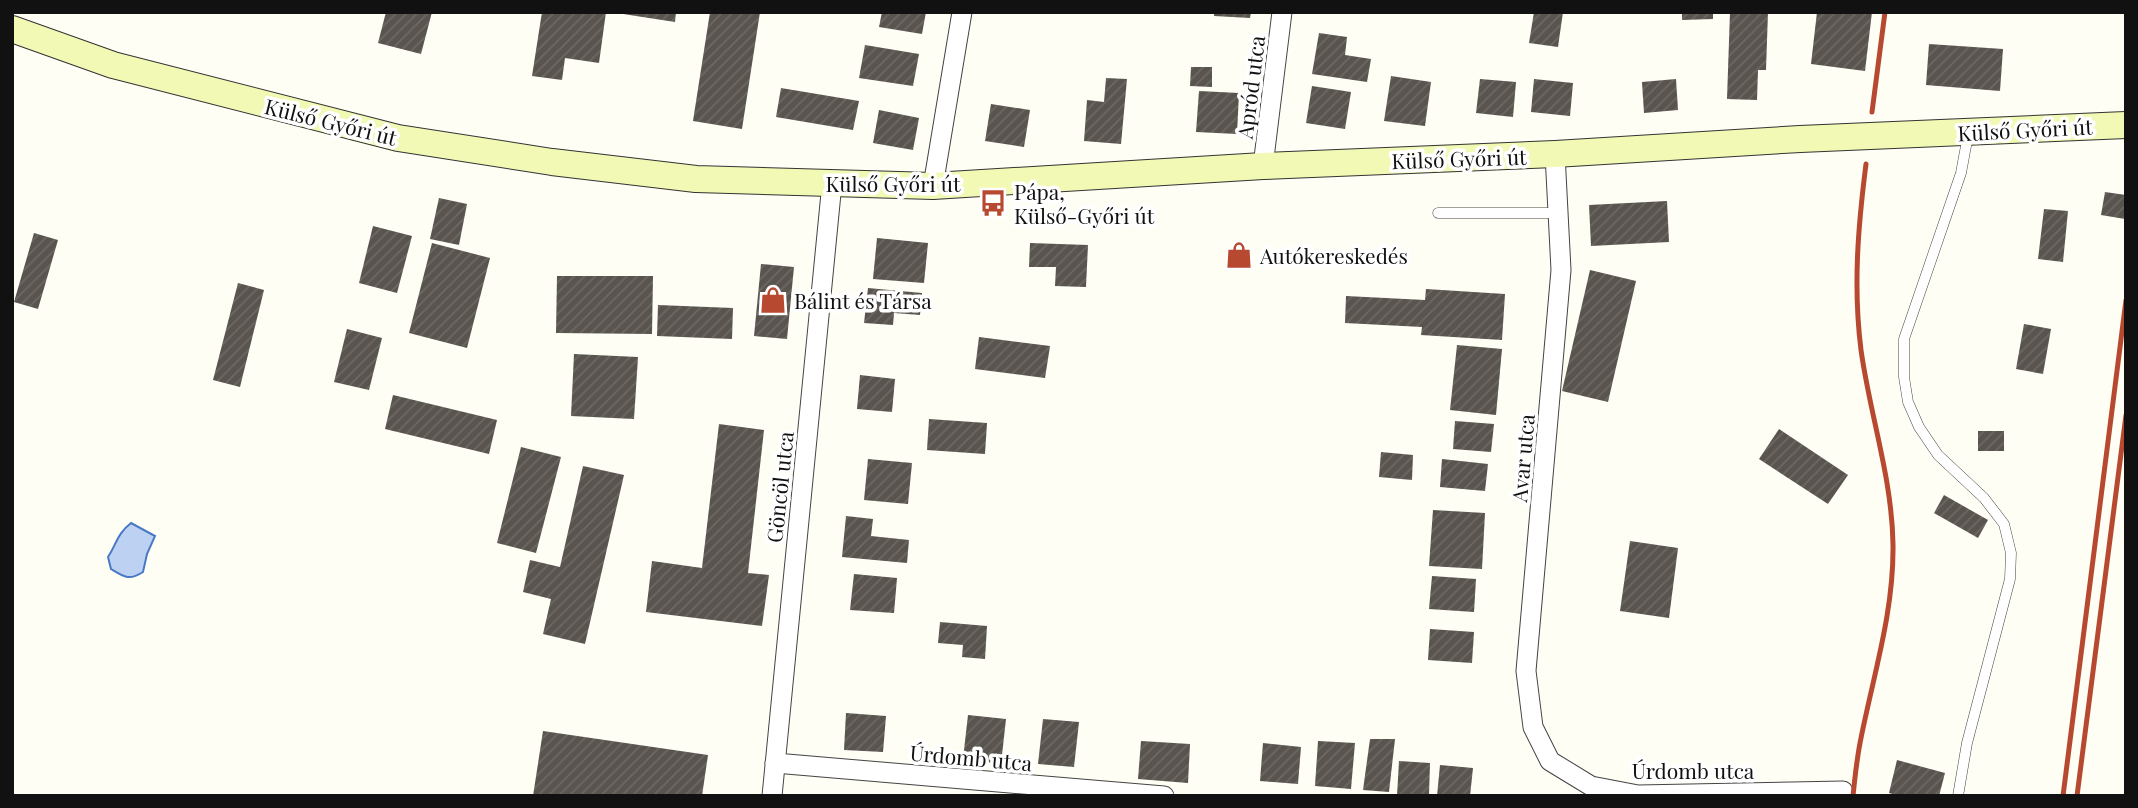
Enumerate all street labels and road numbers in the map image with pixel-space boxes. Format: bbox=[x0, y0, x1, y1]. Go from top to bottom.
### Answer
street label: Apród utca bbox=[1230, 33, 1270, 141]
street label: Külső Győri út bbox=[262, 91, 400, 151]
street label: Külső Győri út bbox=[1957, 111, 2094, 147]
street label: Külső Győri út bbox=[1391, 142, 1528, 174]
street label: Külső Győri út bbox=[825, 169, 961, 197]
street label: Avar utca bbox=[1504, 412, 1540, 504]
street label: Göncöl utca bbox=[759, 429, 799, 544]
street label: Úrdomb utca bbox=[909, 738, 1034, 776]
street label: Úrdomb utca bbox=[1632, 756, 1755, 784]

